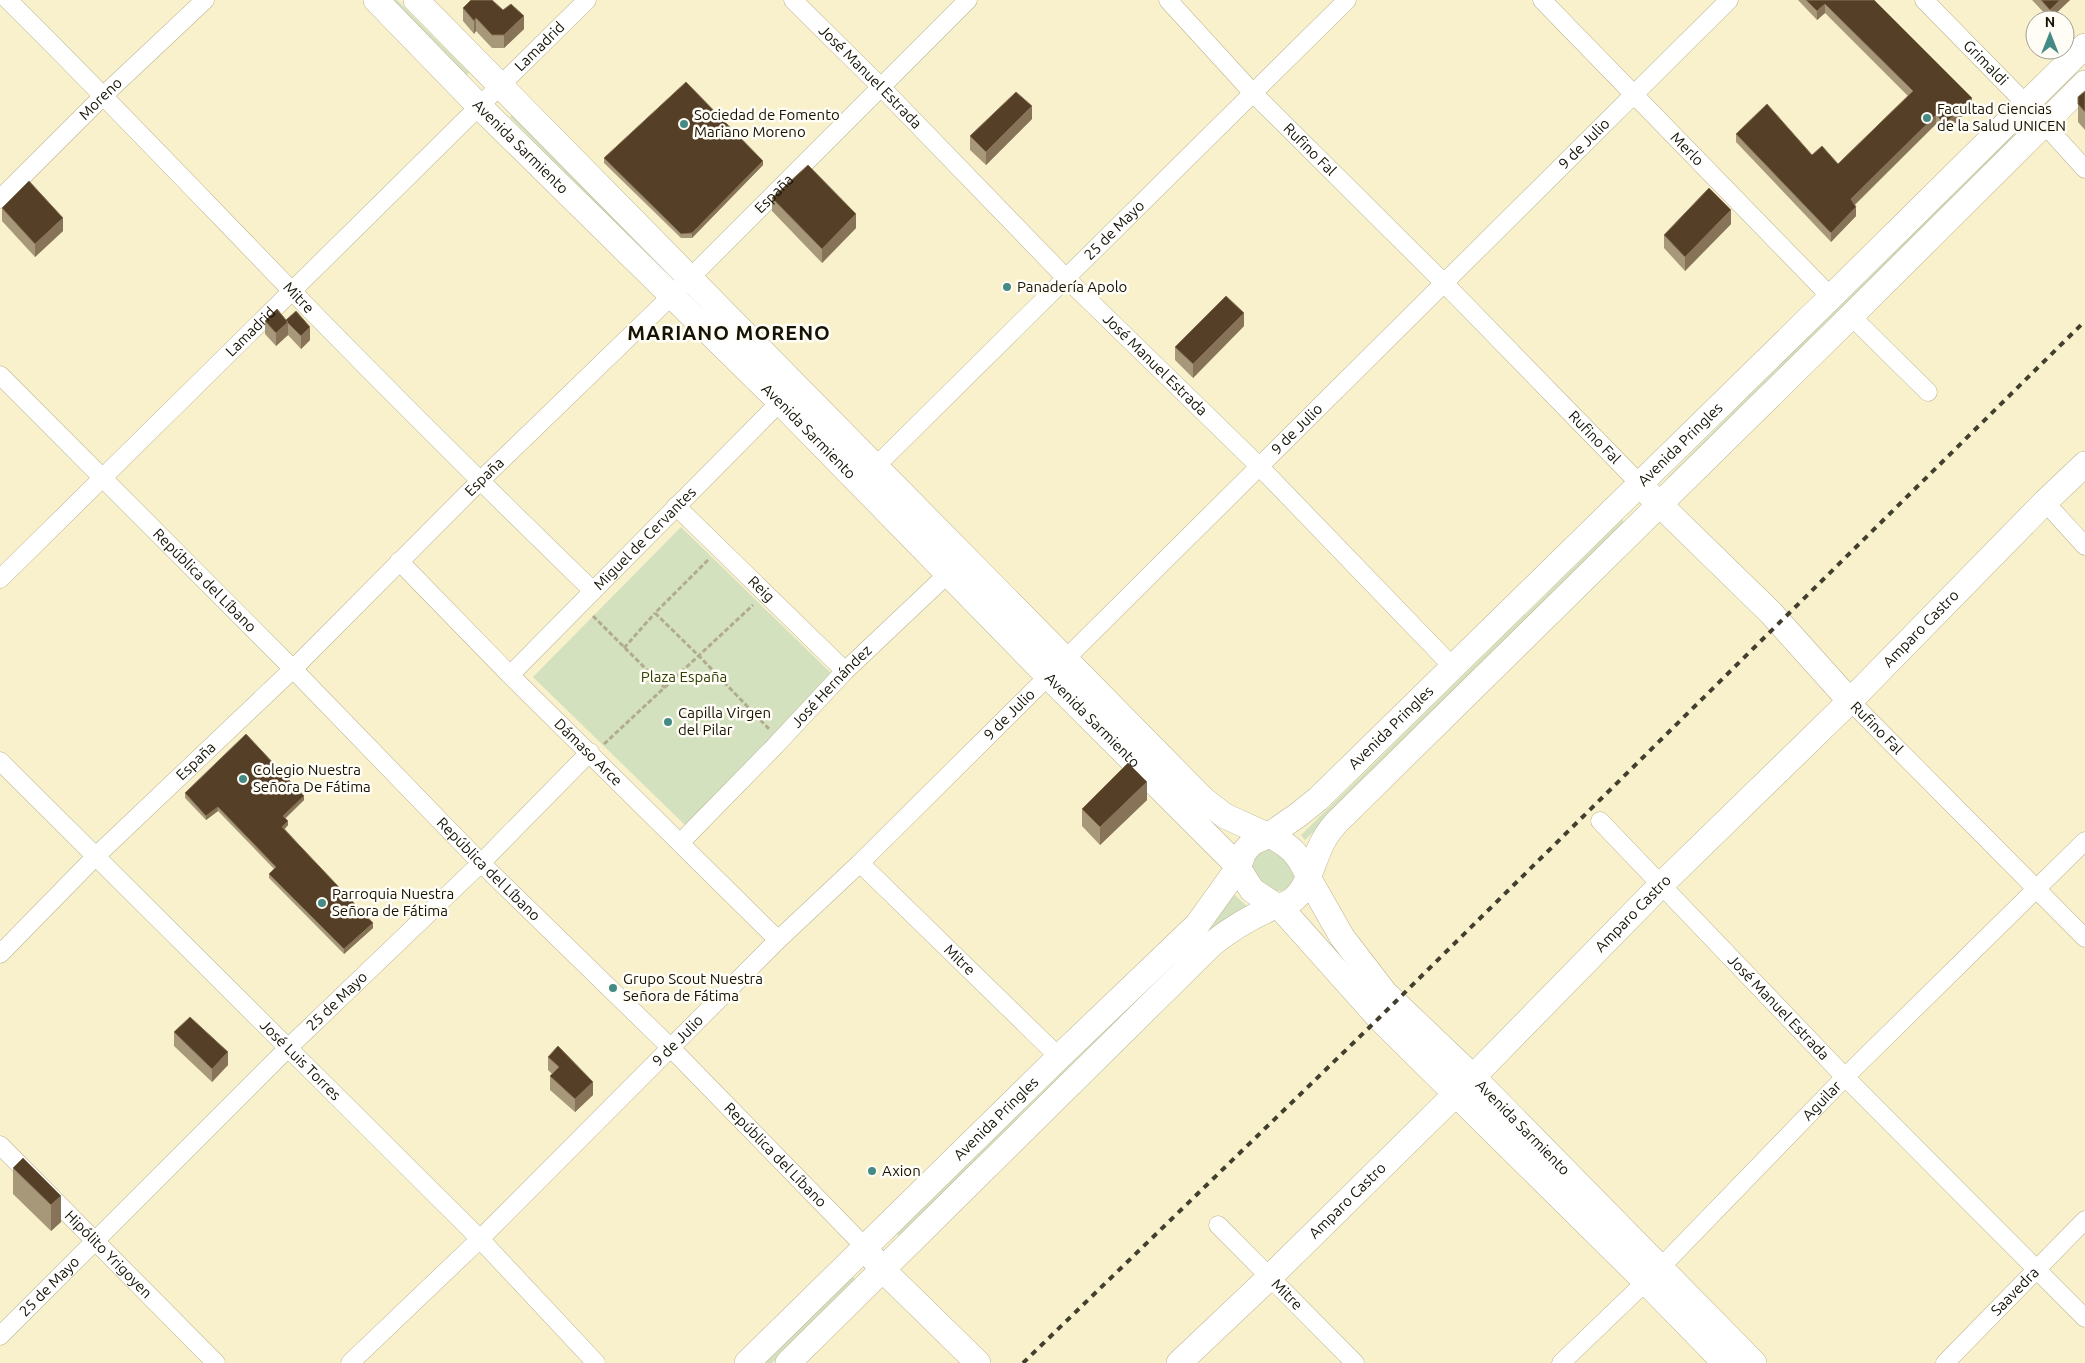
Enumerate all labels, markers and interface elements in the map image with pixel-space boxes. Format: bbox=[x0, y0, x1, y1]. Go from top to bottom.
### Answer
north arrow bbox=[2025, 10, 2075, 60]
text: N bbox=[2045, 14, 2055, 30]
street label: Lamadrid bbox=[511, 18, 568, 75]
street label: José Manuel Estrada bbox=[816, 21, 925, 132]
street label: Grimaldi bbox=[1960, 36, 2012, 89]
street label: Moreno bbox=[75, 74, 125, 123]
street label: Avenida Sarmiento bbox=[470, 96, 572, 197]
place label: Facultad Ciencias de la Salud UNICEN bbox=[1937, 100, 2066, 134]
place label: Sociedad de Fomento Mariano Moreno bbox=[694, 106, 840, 140]
marker: Facultad Ciencias de la Salud UNICEN bbox=[1921, 112, 1933, 124]
street label: 9 de Julio bbox=[1555, 115, 1613, 172]
marker: Sociedad de Fomento Mariano Moreno bbox=[678, 118, 690, 130]
street label: Rufino Fal bbox=[1280, 119, 1340, 179]
street label: Merlo bbox=[1667, 129, 1707, 169]
street label: España bbox=[751, 171, 797, 216]
street label: 25 de Mayo bbox=[1080, 197, 1147, 263]
street label: Mitre bbox=[280, 278, 318, 316]
place label: Panadería Apolo bbox=[1017, 278, 1127, 295]
marker: Panadería Apolo bbox=[1001, 281, 1013, 293]
street label: Lamadrid bbox=[222, 303, 279, 360]
street label: José Manuel Estrada bbox=[1100, 310, 1211, 419]
district label: MARIANO MORENO bbox=[627, 321, 831, 344]
street label: Avenida Sarmiento bbox=[758, 380, 859, 482]
street label: Avenida Pringles bbox=[1634, 399, 1726, 489]
street label: 9 de Julio bbox=[1268, 400, 1325, 458]
street label: Rufino Fal bbox=[1565, 407, 1624, 467]
street label: España bbox=[461, 454, 507, 499]
street label: Miguel de Cervantes bbox=[590, 483, 699, 593]
street label: República del Líbano bbox=[150, 525, 260, 635]
street label: Reig bbox=[745, 572, 778, 605]
street label: Amparo Castro bbox=[1879, 586, 1962, 670]
street label: José Hernández bbox=[788, 641, 875, 731]
park label: Plaza España bbox=[641, 668, 727, 685]
street label: Avenida Sarmiento bbox=[1042, 669, 1144, 771]
street label: Avenida Pringles bbox=[1345, 682, 1436, 772]
street label: 9 de Julio bbox=[980, 685, 1038, 743]
street label: Rufino Fal bbox=[1847, 698, 1907, 757]
place label: Capilla Virgen del Pilar bbox=[678, 704, 771, 738]
street label: Dámaso Arce bbox=[551, 715, 626, 789]
marker: Capilla Virgen del Pilar bbox=[662, 716, 674, 728]
street label: España bbox=[172, 738, 219, 783]
place label: Colegio Nuestra Señora De Fátima bbox=[253, 761, 371, 795]
marker: Colegio Nuestra Señora De Fátima bbox=[237, 773, 249, 785]
street label: República del Líbano bbox=[434, 814, 544, 924]
street label: Amparo Castro bbox=[1591, 871, 1674, 955]
place label: Parroquia Nuestra Señora de Fátima bbox=[332, 885, 454, 919]
marker: Parroquia Nuestra Señora de Fátima bbox=[316, 897, 328, 909]
street label: Mitre bbox=[941, 941, 979, 979]
street label: José Manuel Estrada bbox=[1725, 951, 1833, 1063]
street label: 25 de Mayo bbox=[303, 968, 370, 1034]
place label: Grupo Scout Nuestra Señora de Fátima bbox=[623, 970, 763, 1004]
marker: Grupo Scout Nuestra Señora de Fátima bbox=[607, 982, 619, 994]
street label: 9 de Julio bbox=[649, 1011, 706, 1069]
street label: José Luis Torres bbox=[257, 1016, 345, 1104]
street label: Avenida Pringles bbox=[950, 1073, 1042, 1163]
street label: Avenida Sarmiento bbox=[1473, 1076, 1574, 1178]
street label: Aguilar bbox=[1799, 1077, 1845, 1124]
street label: República del Líbano bbox=[721, 1099, 830, 1210]
street label: Amparo Castro bbox=[1305, 1159, 1389, 1242]
place label: Axion bbox=[882, 1162, 921, 1179]
marker: Axion bbox=[866, 1165, 878, 1177]
street label: Hipólito Yrigoyen bbox=[62, 1207, 156, 1301]
street label: 25 de Mayo bbox=[16, 1253, 83, 1320]
street label: Saavedra bbox=[1987, 1263, 2042, 1319]
street label: Mitre bbox=[1268, 1275, 1306, 1313]

